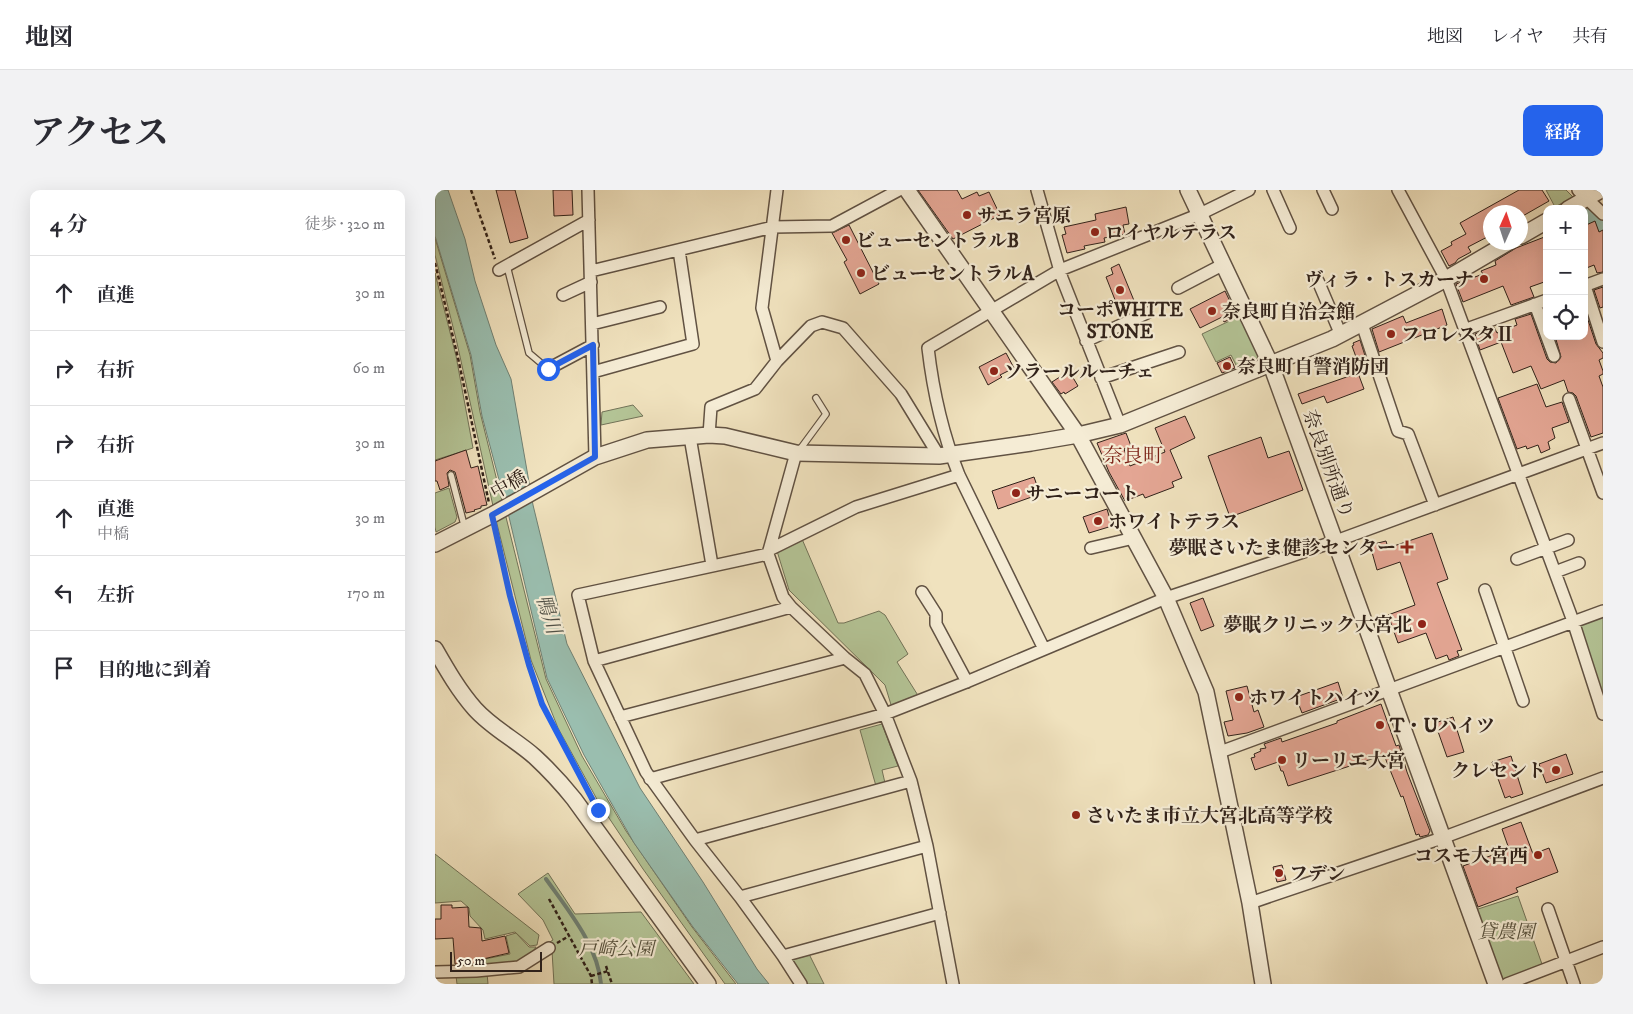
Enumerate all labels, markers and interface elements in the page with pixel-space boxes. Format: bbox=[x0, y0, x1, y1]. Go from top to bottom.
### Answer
text: 地図 bbox=[25, 23, 73, 53]
text: 地図 bbox=[1427, 26, 1463, 48]
text: レイヤ bbox=[1491, 26, 1544, 48]
text: 共有 bbox=[1572, 26, 1608, 48]
button: 経路 bbox=[1523, 105, 1603, 156]
text: アクセス bbox=[30, 112, 169, 156]
place label: サエラ宮原 bbox=[977, 205, 1071, 228]
north arrow bbox=[1483, 205, 1528, 250]
map controls bbox=[1543, 205, 1588, 340]
button: + bbox=[1543, 205, 1588, 250]
marker: サエラ宮原 bbox=[961, 209, 973, 221]
text: 4 分 bbox=[50, 212, 88, 238]
text: 徒歩 · 320 m bbox=[304, 214, 385, 234]
place label: ロイヤルテラス bbox=[1105, 222, 1237, 245]
marker: ロイヤルテラス bbox=[1089, 226, 1101, 238]
place label: ビューセントラルB bbox=[856, 230, 1019, 253]
marker: ビューセントラルB bbox=[840, 234, 852, 246]
button: − bbox=[1543, 250, 1588, 295]
place label: ビューセントラルA bbox=[871, 263, 1035, 286]
marker: ビューセントラルA bbox=[855, 267, 867, 279]
place label: ヴィラ・トスカーナ bbox=[1304, 269, 1474, 292]
marker: ヴィラ・トスカーナ bbox=[1478, 273, 1490, 285]
icon: ahead bbox=[50, 279, 78, 307]
text: 30 m bbox=[355, 283, 385, 303]
text: 直進 bbox=[97, 284, 135, 307]
marker: コーポWHITE STONE bbox=[1114, 284, 1126, 296]
button: locate bbox=[1543, 295, 1588, 340]
place label: コーポWHITE STONE bbox=[1057, 299, 1184, 344]
place label: 奈良町自治会館 bbox=[1222, 301, 1355, 324]
marker: 奈良町自治会館 bbox=[1206, 305, 1218, 317]
place label: フロレスタⅡ bbox=[1401, 324, 1514, 347]
marker: フロレスタⅡ bbox=[1385, 328, 1397, 340]
icon: right bbox=[50, 354, 78, 382]
place label: 奈良町自警消防団 bbox=[1237, 356, 1389, 379]
text: 60 m bbox=[353, 358, 385, 378]
route start bbox=[537, 358, 560, 381]
text: 右折 bbox=[97, 359, 135, 382]
marker: 奈良町自警消防団 bbox=[1221, 360, 1233, 372]
place label: ソラールルーチェ bbox=[1004, 361, 1155, 384]
marker: ソラールルーチェ bbox=[988, 365, 1000, 377]
street label: 奈良別所通り bbox=[1297, 407, 1358, 522]
icon: right bbox=[50, 429, 78, 457]
text: 30 m bbox=[355, 433, 385, 453]
text: 右折 bbox=[97, 434, 135, 457]
district label: 奈良町 bbox=[1103, 444, 1163, 469]
street label: 中橋 bbox=[487, 466, 531, 505]
place label: サニーコート bbox=[1026, 483, 1139, 506]
marker: サニーコート bbox=[1010, 487, 1022, 499]
text: 直進 bbox=[97, 498, 135, 521]
icon: ahead bbox=[50, 504, 78, 532]
text: 30 m bbox=[355, 508, 385, 528]
place label: ホワイトテラス bbox=[1108, 511, 1240, 534]
marker: ホワイトテラス bbox=[1092, 515, 1104, 527]
text: 中橋 bbox=[97, 524, 129, 544]
place label: 夢眠さいたま健診センター bbox=[1169, 537, 1396, 560]
marker: 夢眠さいたま健診センター bbox=[1400, 540, 1414, 554]
icon: left bbox=[50, 579, 78, 607]
text: 170 m bbox=[347, 583, 385, 603]
text: 左折 bbox=[97, 584, 135, 607]
water label: 鴨川 bbox=[530, 592, 566, 639]
place label: 夢眠クリニック大宮北 bbox=[1223, 614, 1412, 637]
marker: 夢眠クリニック大宮北 bbox=[1416, 618, 1428, 630]
icon: arrive bbox=[50, 654, 78, 682]
text: 目的地に到着 bbox=[97, 659, 211, 682]
place label: ホワイトハイツ bbox=[1249, 687, 1381, 710]
marker: ホワイトハイツ bbox=[1233, 691, 1245, 703]
place label: T・Uハイツ bbox=[1389, 715, 1495, 738]
marker: T・Uハイツ bbox=[1374, 719, 1386, 731]
place label: リーリエ大宮 bbox=[1292, 750, 1406, 773]
marker: リーリエ大宮 bbox=[1276, 754, 1288, 766]
place label: クレセント bbox=[1451, 760, 1546, 783]
marker: クレセント bbox=[1550, 764, 1562, 776]
route end bbox=[587, 799, 610, 822]
place label: さいたま市立大宮北高等学校 bbox=[1086, 805, 1333, 828]
marker: さいたま市立大宮北高等学校 bbox=[1070, 809, 1082, 821]
place label: コスモ大宮西 bbox=[1414, 845, 1528, 868]
marker: コスモ大宮西 bbox=[1532, 849, 1544, 861]
place label: フデン bbox=[1289, 863, 1346, 886]
marker: フデン bbox=[1273, 867, 1285, 879]
park label: 貸農園 bbox=[1477, 921, 1537, 944]
park label: 戸崎公園 bbox=[578, 938, 657, 961]
scale bar bbox=[450, 949, 543, 972]
text: 50 m bbox=[457, 952, 485, 970]

